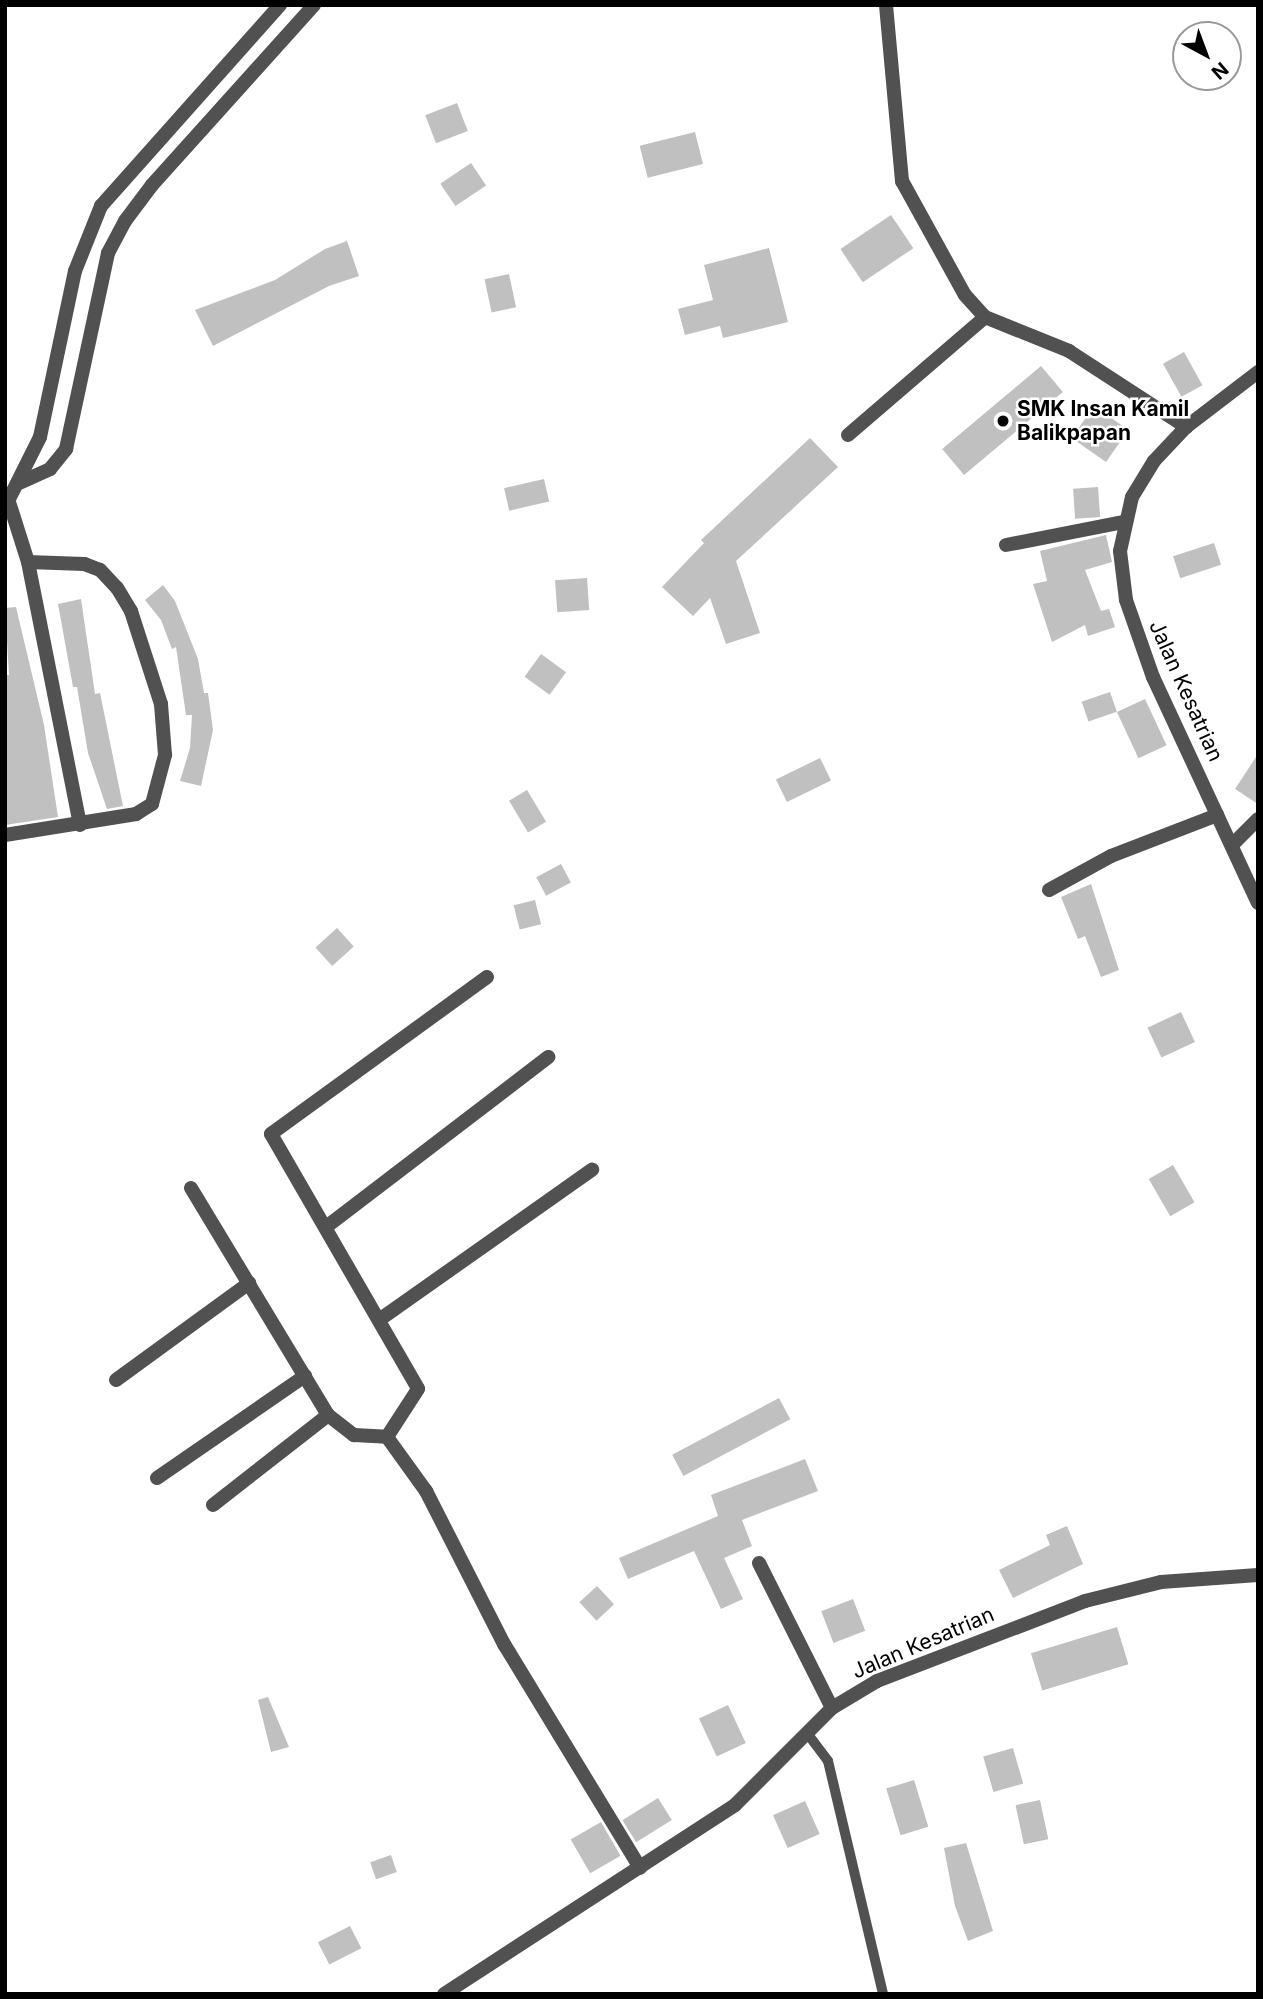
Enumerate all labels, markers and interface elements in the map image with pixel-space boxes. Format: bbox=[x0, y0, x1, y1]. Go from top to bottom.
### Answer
north arrow bbox=[1172, 21, 1242, 91]
text: N bbox=[1207, 57, 1233, 84]
place label: SMK Insan Kamil Balikpapan bbox=[1017, 396, 1189, 446]
marker: SMK Insan Kamil Balikpapan bbox=[995, 413, 1011, 429]
street label: Jalan Kesatrian bbox=[1144, 617, 1228, 765]
street label: Jalan Kesatrian bbox=[848, 1602, 998, 1684]

